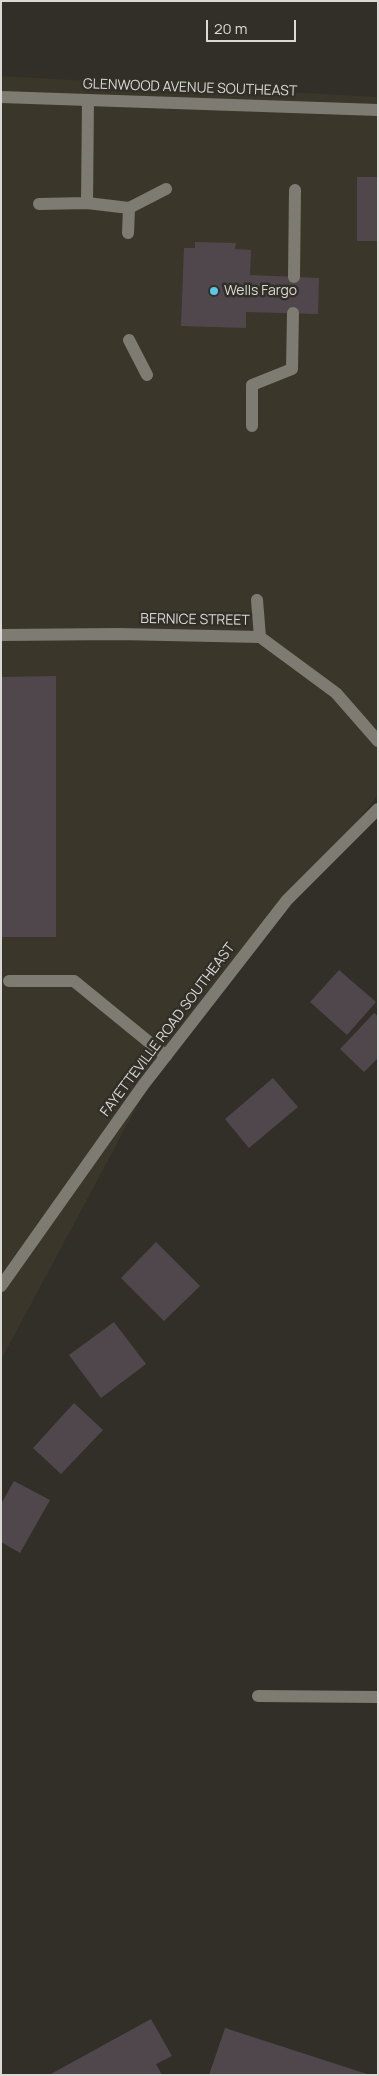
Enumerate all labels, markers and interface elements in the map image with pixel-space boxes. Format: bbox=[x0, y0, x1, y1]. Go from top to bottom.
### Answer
scale bar bbox=[209, 10, 299, 42]
text: 20 m bbox=[214, 18, 247, 39]
street label: GLENWOOD AVENUE SOUTHEAST bbox=[83, 76, 297, 100]
place label: Wells Fargo bbox=[224, 283, 297, 299]
marker: Wells Fargo bbox=[208, 285, 220, 297]
street label: BERNICE STREET bbox=[140, 611, 250, 629]
street label: FAYETTEVILLE ROAD SOUTHEAST bbox=[97, 940, 239, 1120]

